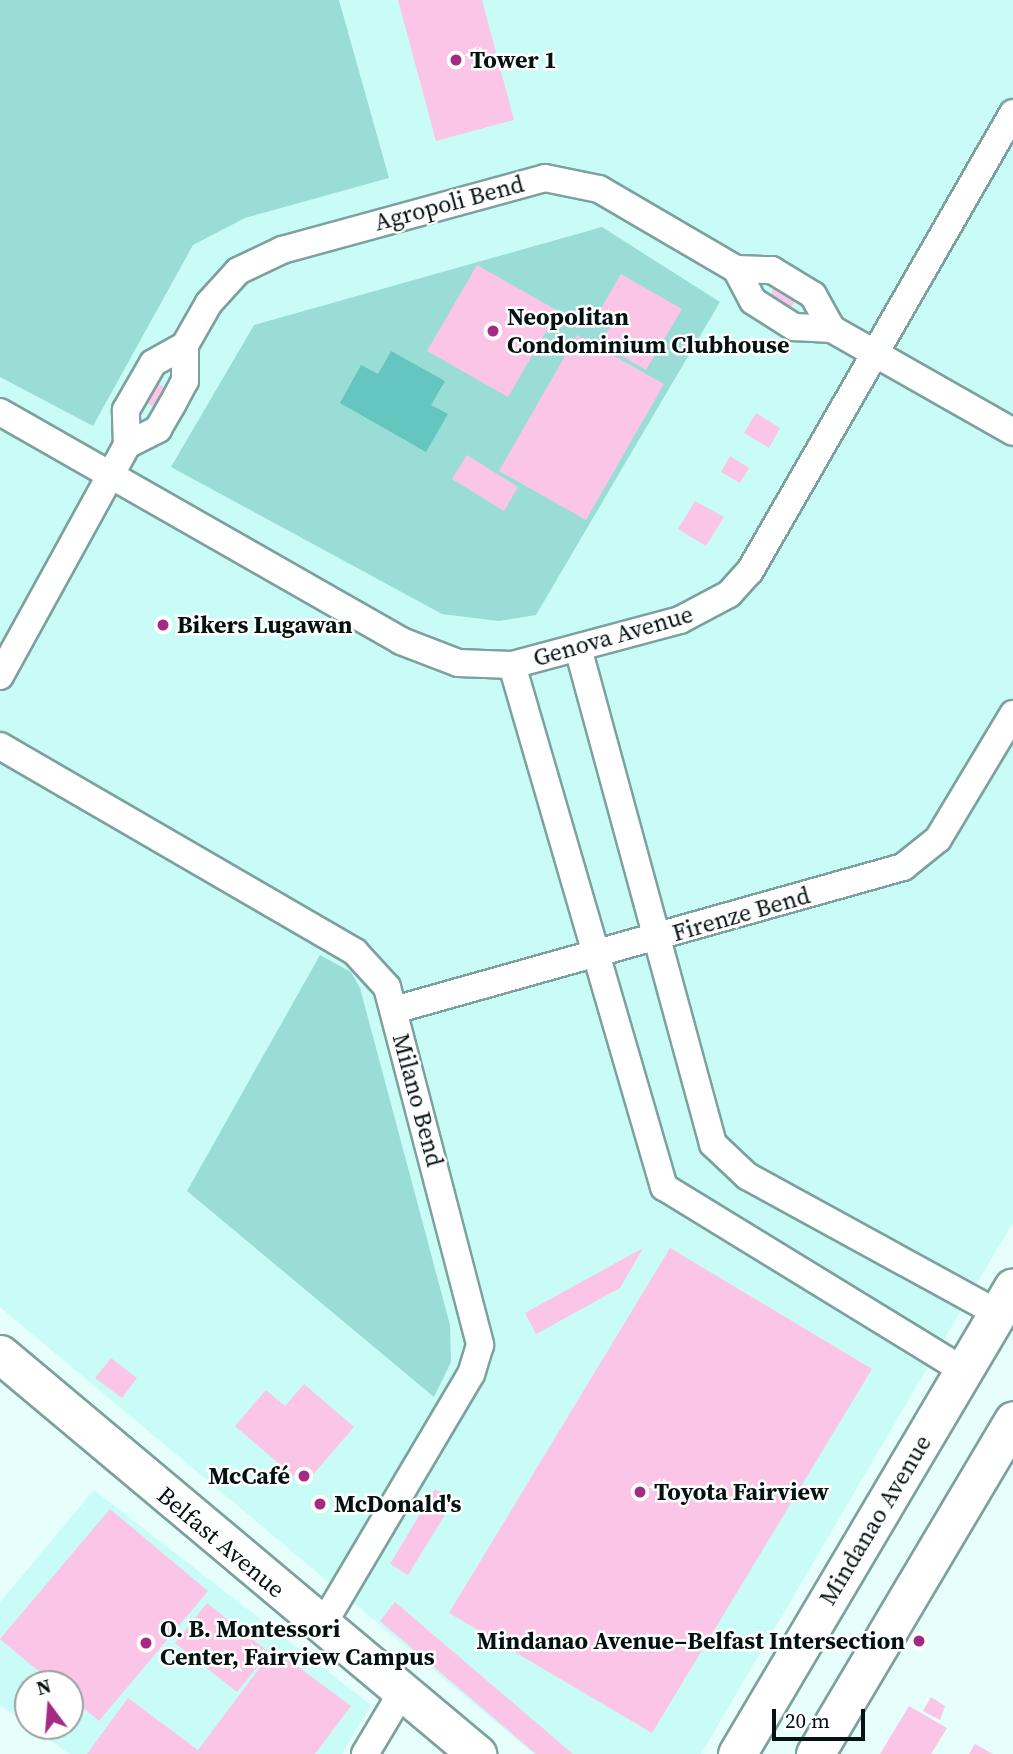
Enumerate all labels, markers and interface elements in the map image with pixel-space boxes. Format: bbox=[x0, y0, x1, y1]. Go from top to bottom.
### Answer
place label: Tower 1 bbox=[470, 46, 557, 74]
marker: Tower 1 bbox=[448, 52, 464, 68]
street label: Agropoli Bend bbox=[371, 169, 527, 237]
place label: Neopolitan Condominium Clubhouse bbox=[507, 303, 789, 359]
marker: Neopolitan Condominium Clubhouse bbox=[485, 323, 501, 339]
street label: Genova Avenue bbox=[530, 599, 696, 673]
place label: Bikers Lugawan bbox=[177, 611, 353, 639]
marker: Bikers Lugawan bbox=[155, 617, 171, 633]
street label: Firenze Bend bbox=[669, 881, 813, 947]
street label: Milano Bend bbox=[386, 1030, 450, 1170]
street label: Mindanao Avenue bbox=[813, 1430, 937, 1610]
place label: McCafé bbox=[208, 1462, 290, 1490]
marker: McCafé bbox=[296, 1468, 312, 1484]
place label: Toyota Fairview bbox=[654, 1478, 829, 1506]
street label: Belfast Avenue bbox=[151, 1480, 291, 1604]
marker: Toyota Fairview bbox=[632, 1484, 648, 1500]
place label: McDonald's bbox=[334, 1490, 461, 1518]
marker: McDonald's bbox=[312, 1496, 328, 1512]
place label: O. B. Montessori Center, Fairview Campus bbox=[160, 1615, 435, 1671]
place label: Mindanao Avenue–Belfast Intersection bbox=[477, 1627, 905, 1655]
marker: Mindanao Avenue–Belfast Intersection bbox=[911, 1633, 927, 1649]
marker: O. B. Montessori Center, Fairview Campus bbox=[138, 1635, 154, 1651]
north arrow bbox=[14, 1670, 84, 1740]
text: N bbox=[34, 1672, 54, 1701]
scale bar bbox=[775, 1694, 868, 1738]
text: 20 m bbox=[785, 1706, 830, 1735]

